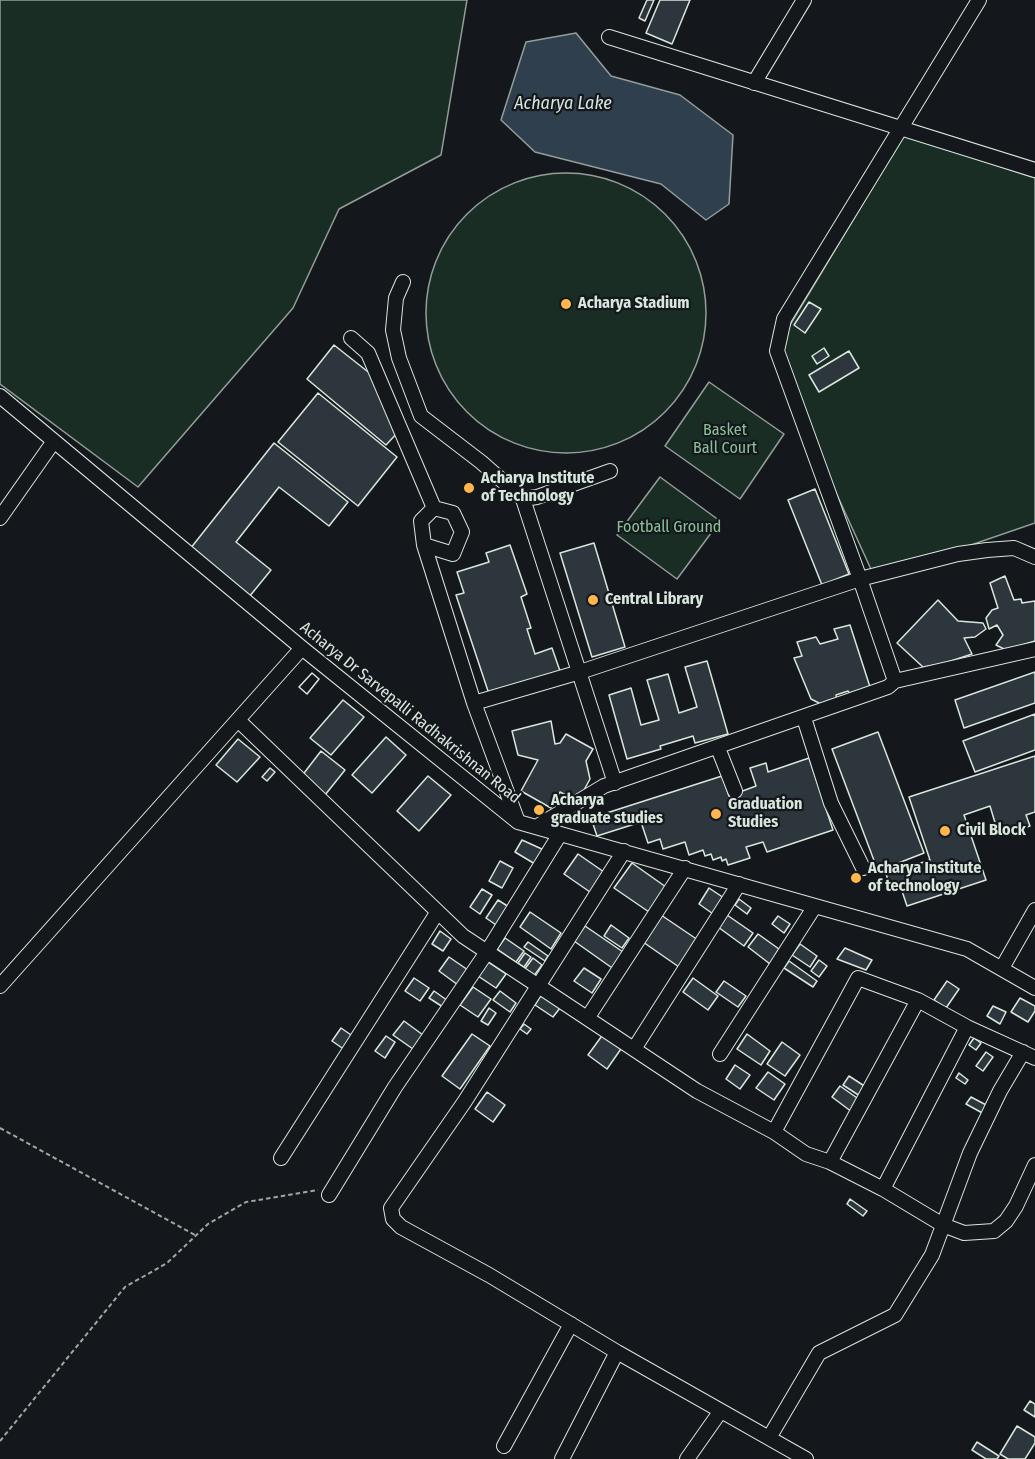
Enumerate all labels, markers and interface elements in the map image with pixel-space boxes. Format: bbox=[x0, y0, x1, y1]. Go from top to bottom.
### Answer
water label: Acharya Lake bbox=[514, 93, 612, 115]
place label: Acharya Stadium bbox=[578, 294, 690, 314]
marker: Acharya Stadium bbox=[559, 297, 573, 311]
park label: Basket Ball Court bbox=[693, 421, 757, 459]
place label: Acharya Institute of Technology bbox=[481, 469, 594, 507]
marker: Acharya Institute of Technology bbox=[462, 481, 476, 495]
park label: Football Ground bbox=[617, 518, 721, 538]
place label: Central Library bbox=[605, 590, 703, 610]
marker: Central Library bbox=[586, 593, 600, 607]
street label: Acharya Dr Sarvepalli Radhakrishnan Road bbox=[296, 618, 524, 808]
place label: Acharya graduate studies bbox=[551, 791, 663, 829]
place label: Graduation Studies bbox=[728, 795, 802, 833]
marker: Acharya graduate studies bbox=[532, 803, 546, 817]
marker: Graduation Studies bbox=[709, 807, 723, 821]
place label: Civil Block bbox=[957, 821, 1026, 841]
marker: Civil Block bbox=[938, 824, 952, 838]
place label: Acharya Institute of technology bbox=[868, 859, 981, 897]
marker: Acharya Institute of technology bbox=[849, 871, 863, 885]

